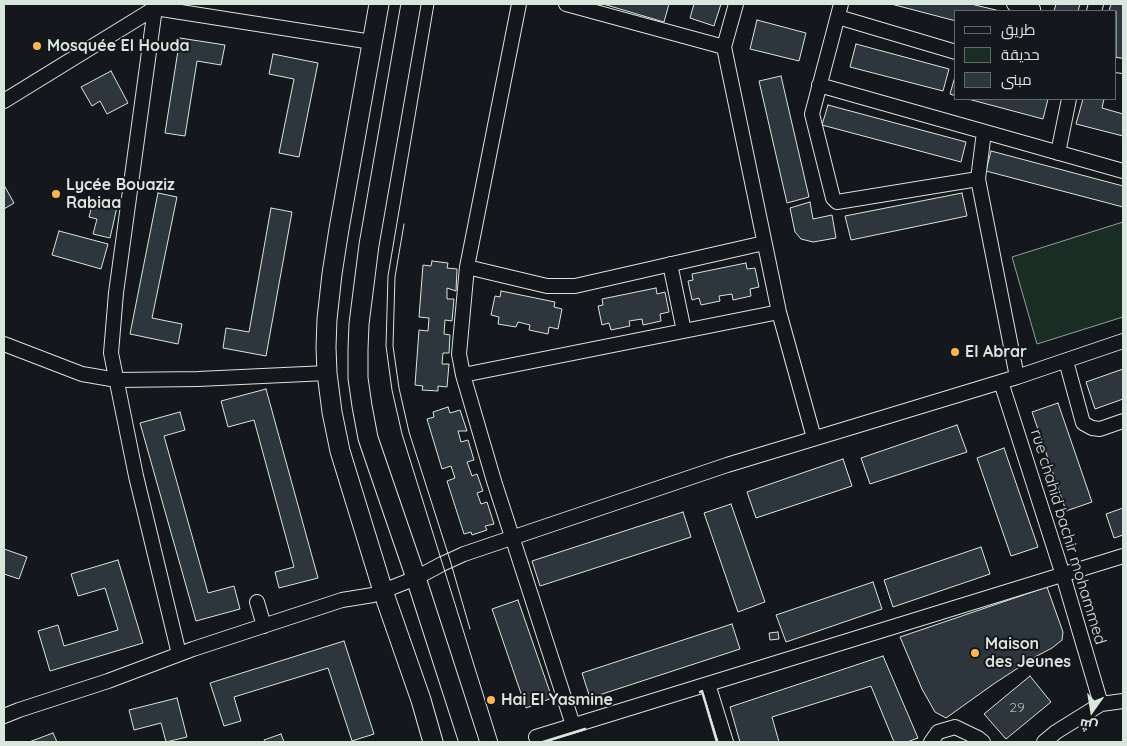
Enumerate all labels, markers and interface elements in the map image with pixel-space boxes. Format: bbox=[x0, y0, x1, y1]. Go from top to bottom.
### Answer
legend bbox=[954, 10, 1117, 100]
text: طريق bbox=[1001, 20, 1035, 39]
place label: Mosquée El Houda bbox=[47, 36, 190, 56]
marker: Mosquée El Houda bbox=[31, 40, 43, 52]
text: حديقة bbox=[1001, 45, 1040, 64]
text: مبنى bbox=[1001, 70, 1032, 89]
place label: Lycée Bouaziz Rabiaa bbox=[66, 175, 175, 213]
marker: Lycée Bouaziz Rabiaa bbox=[50, 188, 62, 200]
place label: El Abrar bbox=[965, 342, 1027, 362]
marker: El Abrar bbox=[949, 346, 961, 358]
street label: rue chahid bachir mohammed bbox=[1026, 427, 1110, 647]
place label: Maison des Jeunes bbox=[985, 634, 1071, 672]
marker: Maison des Jeunes bbox=[969, 647, 981, 659]
north arrow bbox=[1067, 686, 1117, 736]
place label: Hai El Yasmine bbox=[501, 690, 613, 710]
marker: Hai El Yasmine bbox=[485, 694, 497, 706]
house number: 29 bbox=[1009, 700, 1025, 716]
text: ش bbox=[1078, 715, 1099, 736]

